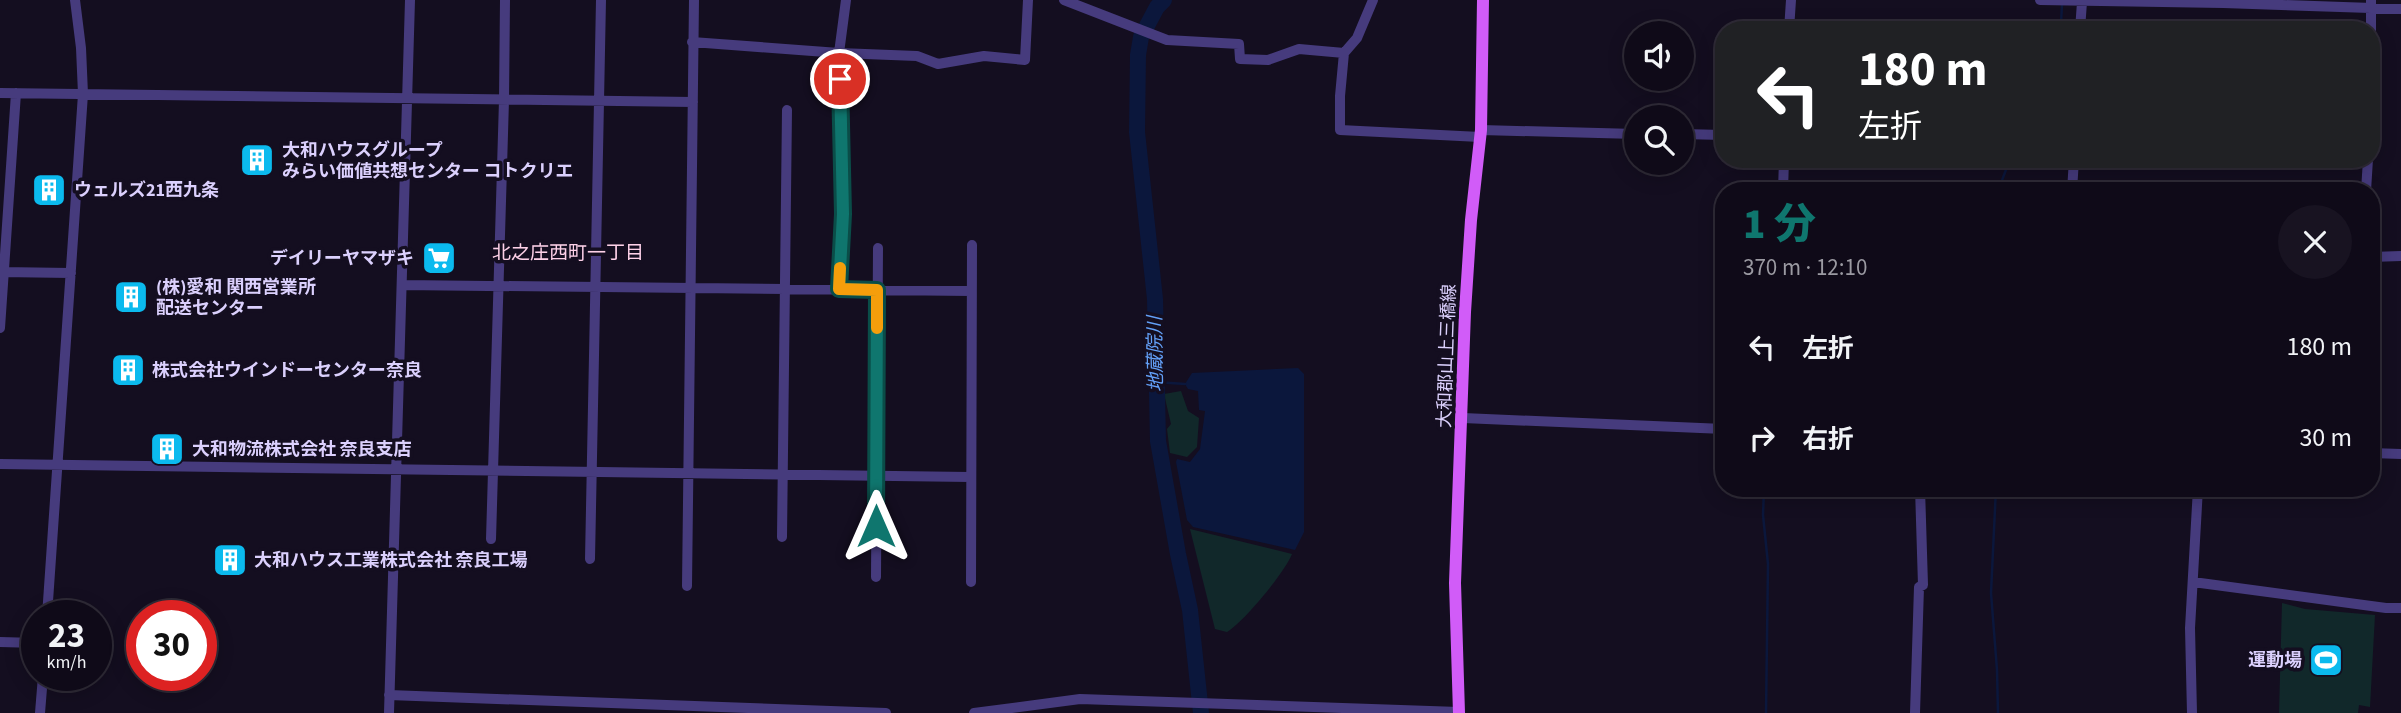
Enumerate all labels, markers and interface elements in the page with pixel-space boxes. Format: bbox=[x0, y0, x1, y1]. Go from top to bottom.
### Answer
map controls bbox=[1624, 21, 1694, 175]
button: sound bbox=[1624, 21, 1694, 91]
text: 180 m bbox=[1858, 35, 1987, 105]
pin bbox=[810, 49, 870, 109]
icon: left bbox=[1743, 49, 1834, 140]
icon: arrive bbox=[821, 60, 859, 98]
text: 左折 bbox=[1858, 104, 1922, 150]
button: search bbox=[1624, 105, 1694, 175]
place label: 大和ハウスグループ みらい価値共想センター コトクリエ bbox=[282, 138, 574, 184]
building icon: 大和ハウスグループ みらい価値共想センター コトクリエ bbox=[238, 141, 276, 179]
building icon: ウェルズ21西九条 bbox=[30, 171, 68, 209]
place label: ウェルズ21西九条 bbox=[74, 178, 219, 203]
text: 1 分 bbox=[1743, 195, 1816, 255]
button: close bbox=[2278, 205, 2352, 279]
supermarket icon: デイリーヤマザキ bbox=[420, 239, 458, 277]
district label: 北之庄西町一丁目 bbox=[492, 240, 644, 267]
place label: デイリーヤマザキ bbox=[270, 246, 414, 271]
text: 370 m · 12:10 bbox=[1743, 251, 1867, 284]
place label: (株)愛和 関西営業所 配送センター bbox=[156, 275, 316, 321]
building icon: (株)愛和 関西営業所 配送センター bbox=[112, 278, 150, 316]
street label: 大和郡山上三橋線 bbox=[1432, 284, 1462, 428]
water label: 地蔵院川 bbox=[1142, 314, 1170, 392]
icon: left bbox=[1743, 328, 1781, 366]
text: 180 m bbox=[2286, 328, 2352, 365]
text: 左折 bbox=[1802, 330, 1854, 367]
building icon: 株式会社ウインドーセンター奈良 bbox=[109, 351, 147, 389]
place label: 株式会社ウインドーセンター奈良 bbox=[152, 358, 422, 383]
icon: right bbox=[1743, 419, 1781, 457]
text: 30 m bbox=[2299, 419, 2352, 456]
text: 右折 bbox=[1802, 421, 1854, 458]
building icon: 大和物流株式会社 奈良支店 bbox=[148, 430, 186, 468]
place label: 大和物流株式会社 奈良支店 bbox=[192, 437, 412, 462]
position arrow bbox=[839, 489, 913, 563]
building icon: 大和ハウス工業株式会社 奈良工場 bbox=[211, 541, 249, 579]
place label: 大和ハウス工業株式会社 奈良工場 bbox=[254, 548, 528, 573]
speed limit sign: 30 bbox=[126, 600, 217, 691]
text: 23 bbox=[48, 611, 85, 661]
sports icon: 運動場 bbox=[2307, 641, 2345, 679]
place label: 運動場 bbox=[2248, 648, 2302, 673]
text: km/h bbox=[47, 650, 86, 675]

